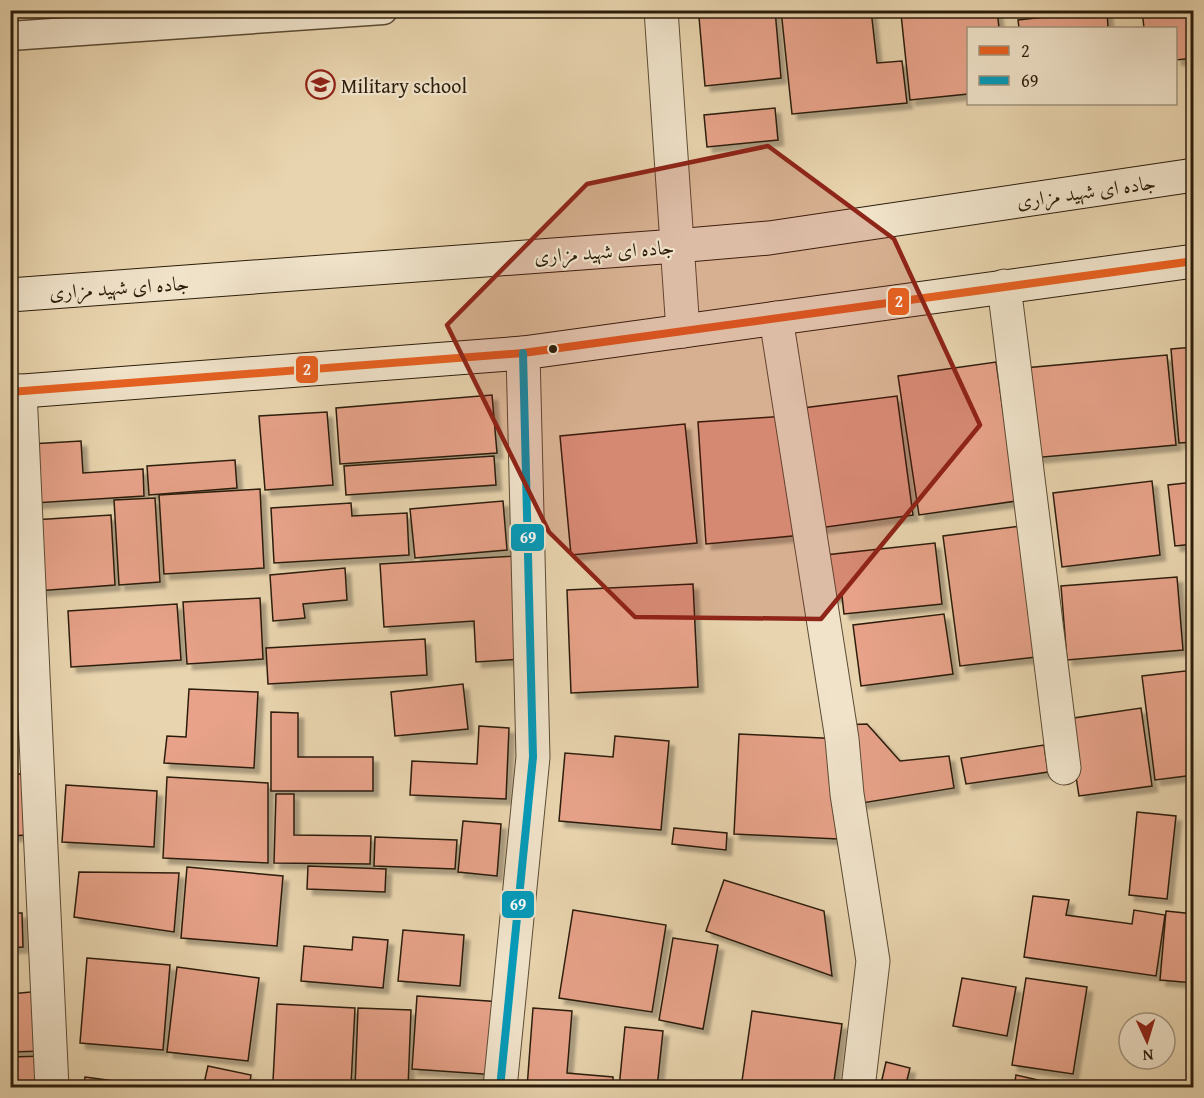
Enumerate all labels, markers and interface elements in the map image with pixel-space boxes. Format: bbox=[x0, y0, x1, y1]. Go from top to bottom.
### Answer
legend bbox=[967, 27, 1177, 105]
text: 2 bbox=[1021, 37, 1030, 64]
text: 69 bbox=[1021, 67, 1038, 94]
school or university icon: Military school bbox=[304, 69, 336, 101]
place label: Military school bbox=[341, 71, 468, 100]
street label: جاده ای شهید مزاری bbox=[1015, 167, 1157, 215]
street label: جاده ای شهید مزاری bbox=[533, 232, 675, 270]
street label: جاده ای شهید مزاری bbox=[48, 268, 190, 306]
line badge: 2 bbox=[887, 287, 910, 316]
text: 2 bbox=[895, 289, 903, 313]
unlabelled marker bbox=[547, 343, 559, 355]
line badge: 2 bbox=[295, 355, 319, 384]
text: 2 bbox=[303, 357, 311, 381]
line badge: 69 bbox=[510, 523, 545, 552]
text: 69 bbox=[520, 525, 536, 549]
line badge: 69 bbox=[501, 890, 535, 919]
text: 69 bbox=[510, 892, 526, 916]
north arrow bbox=[1117, 1011, 1177, 1071]
text: N bbox=[1142, 1044, 1154, 1068]

